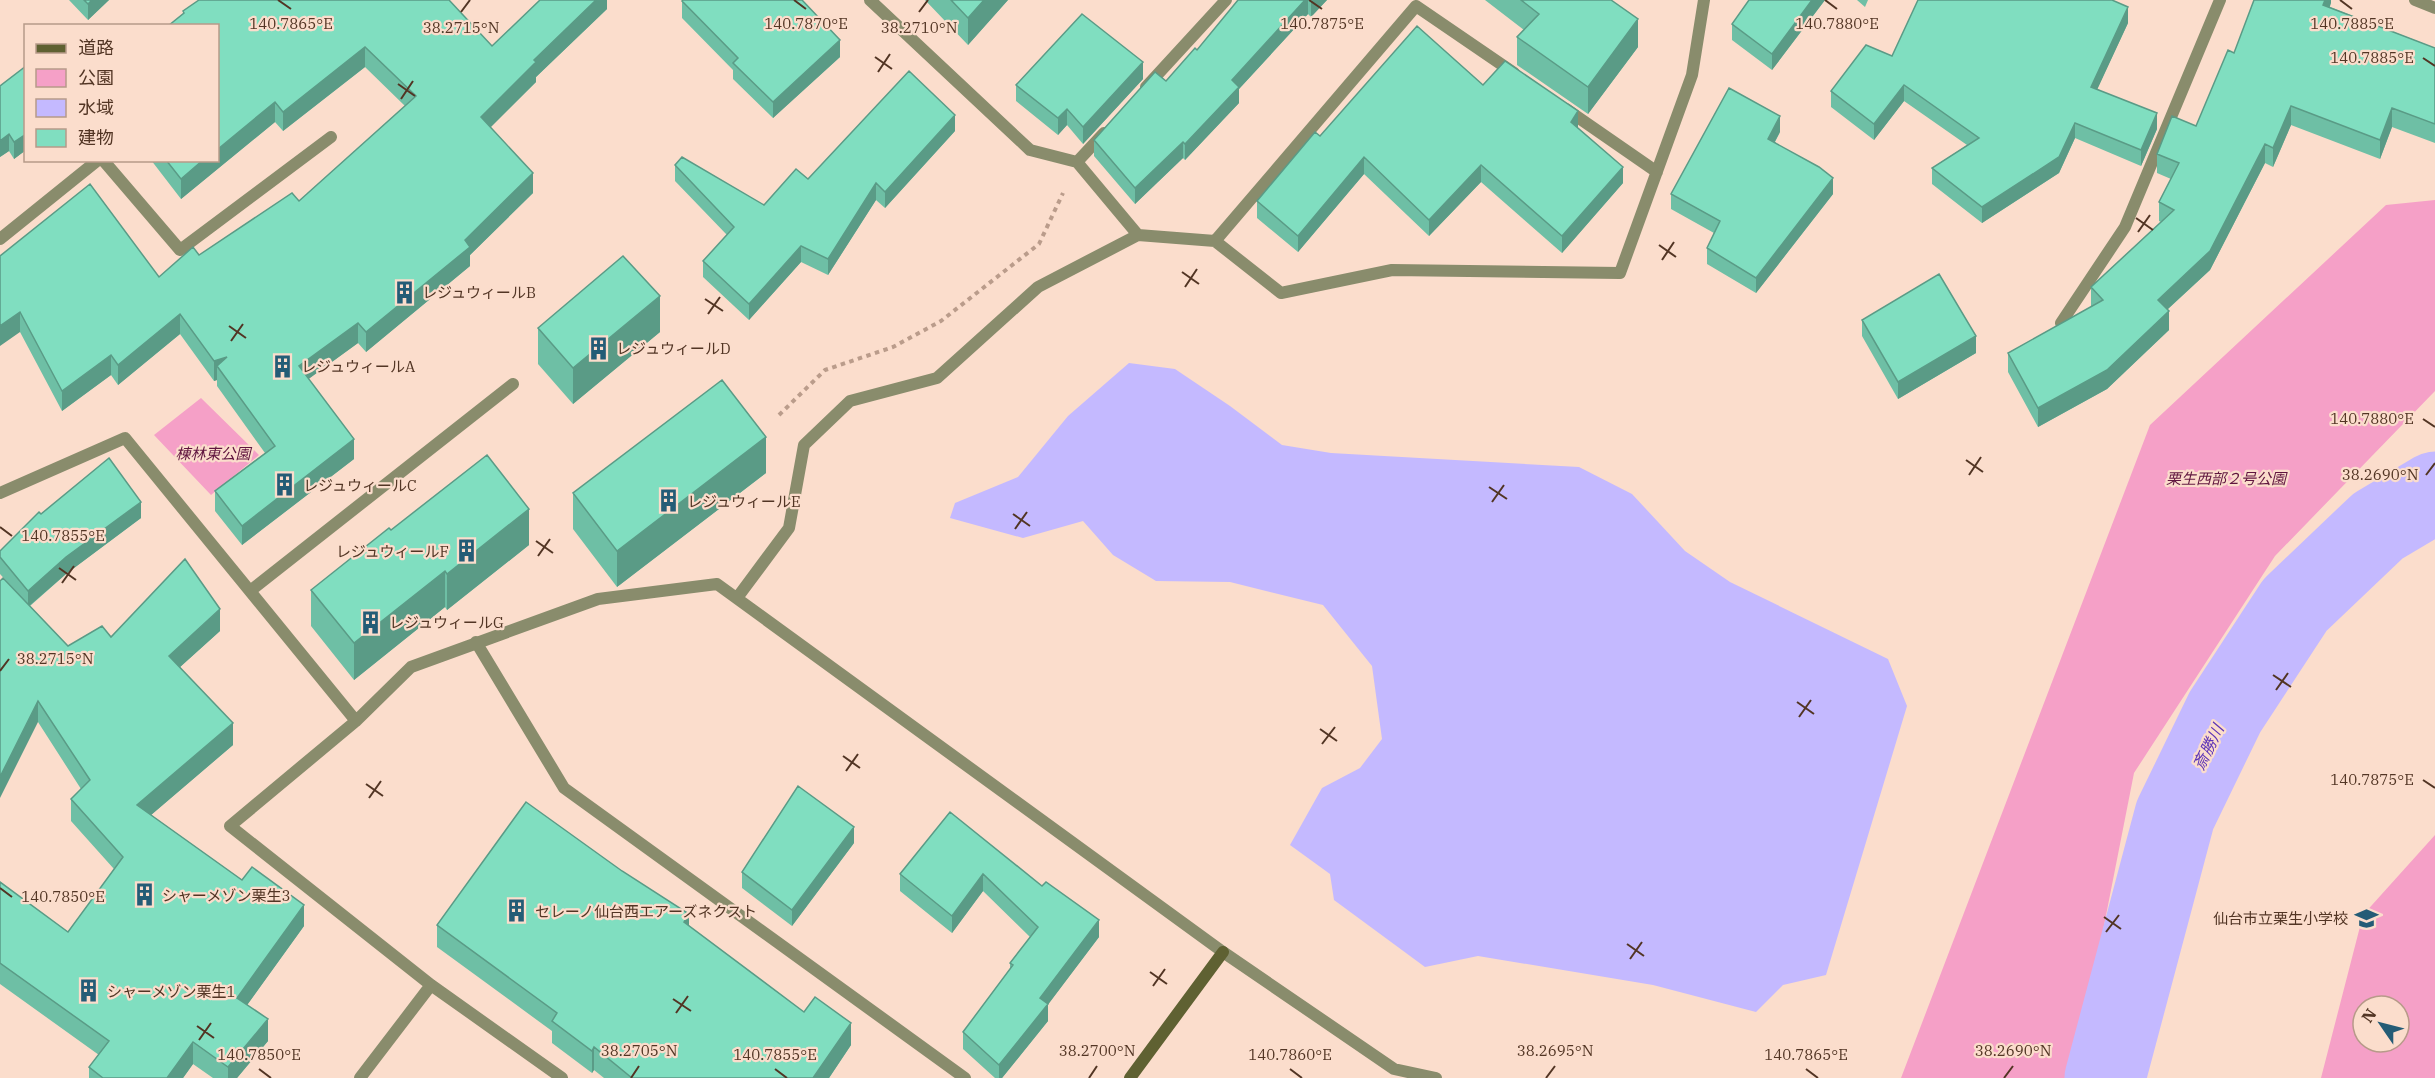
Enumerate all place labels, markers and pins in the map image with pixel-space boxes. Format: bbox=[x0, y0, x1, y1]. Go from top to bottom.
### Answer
building icon: レジュウィールB bbox=[391, 279, 417, 305]
place label: レジュウィールB bbox=[422, 283, 536, 302]
building icon: レジュウィールD bbox=[585, 335, 611, 361]
place label: レジュウィールD bbox=[616, 339, 731, 358]
building icon: レジュウィールA bbox=[270, 353, 296, 379]
place label: レジュウィールA bbox=[301, 357, 416, 376]
building icon: レジュウィールC bbox=[272, 472, 298, 498]
place label: レジュウィールC bbox=[303, 476, 417, 495]
building icon: レジュウィールE bbox=[656, 488, 682, 514]
place label: レジュウィールE bbox=[687, 492, 801, 511]
building icon: レジュウィールF bbox=[454, 538, 480, 564]
place label: レジュウィールF bbox=[336, 542, 449, 561]
building icon: レジュウィールG bbox=[358, 609, 384, 635]
place label: レジュウィールG bbox=[389, 613, 504, 632]
building icon: シャーメゾン栗生3 bbox=[131, 882, 157, 908]
place label: シャーメゾン栗生3 bbox=[162, 886, 290, 905]
building icon: セレーノ仙台西エアーズネクスト bbox=[504, 898, 530, 924]
place label: セレーノ仙台西エアーズネクスト bbox=[535, 902, 757, 921]
school or university icon: 仙台市立栗生小学校 bbox=[2353, 905, 2379, 931]
place label: 仙台市立栗生小学校 bbox=[2213, 909, 2348, 928]
building icon: シャーメゾン栗生1 bbox=[76, 978, 102, 1004]
place label: シャーメゾン栗生1 bbox=[107, 982, 235, 1001]

